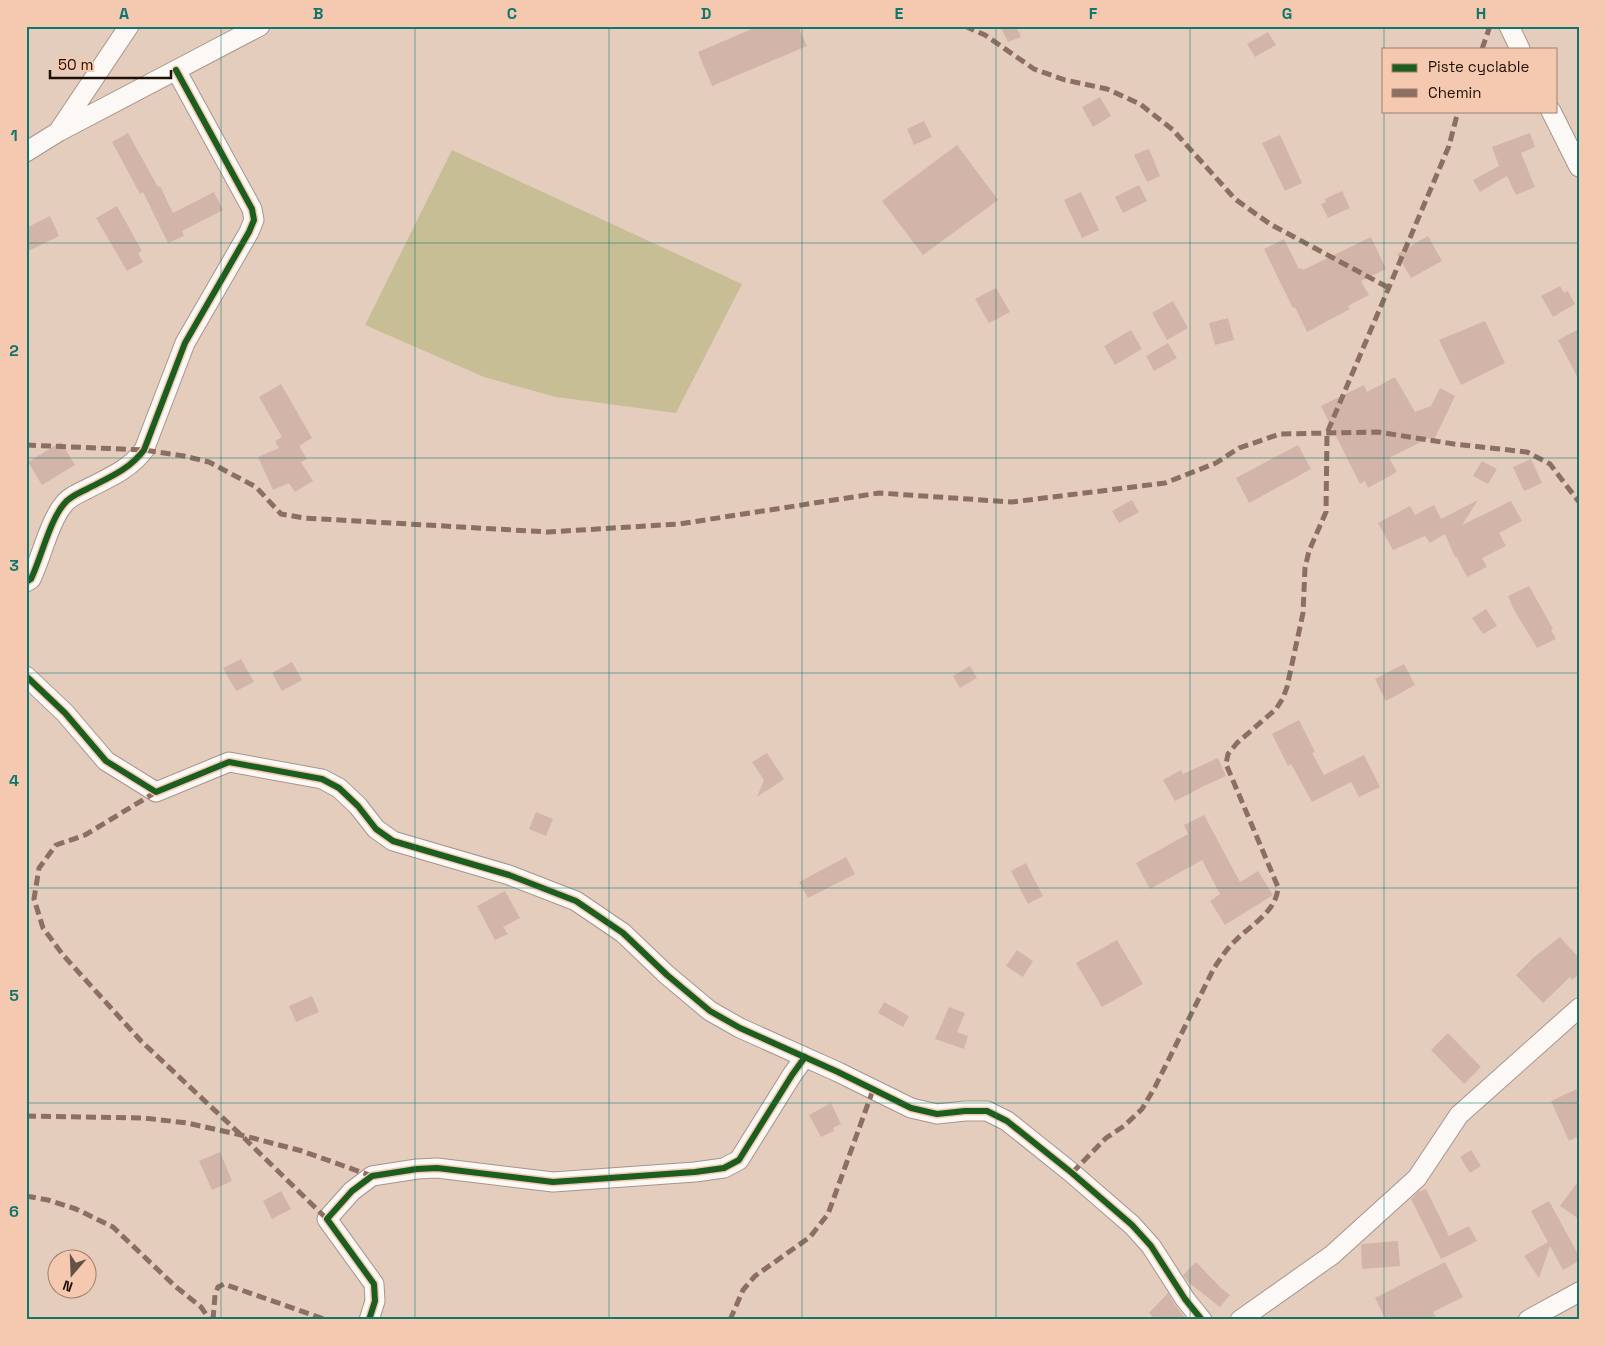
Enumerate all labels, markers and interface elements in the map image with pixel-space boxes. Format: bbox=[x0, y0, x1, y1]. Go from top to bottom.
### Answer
text: A bbox=[119, 3, 129, 24]
text: B bbox=[313, 3, 323, 24]
text: C bbox=[507, 3, 517, 24]
text: D bbox=[701, 3, 711, 24]
text: E bbox=[895, 3, 904, 24]
text: F bbox=[1089, 3, 1098, 24]
text: G bbox=[1282, 3, 1292, 24]
text: H bbox=[1476, 3, 1486, 24]
scale bar bbox=[50, 48, 171, 80]
legend bbox=[1382, 48, 1558, 112]
text: 50 m bbox=[58, 55, 93, 74]
text: Piste cyclable bbox=[1428, 57, 1530, 76]
text: Chemin bbox=[1428, 83, 1481, 102]
text: 1 bbox=[10, 125, 18, 146]
text: 2 bbox=[9, 340, 19, 361]
text: 3 bbox=[9, 555, 19, 576]
text: 4 bbox=[9, 770, 19, 791]
text: 5 bbox=[9, 985, 19, 1006]
text: 6 bbox=[9, 1201, 19, 1222]
north arrow bbox=[48, 1248, 98, 1298]
text: N bbox=[60, 1276, 75, 1296]

